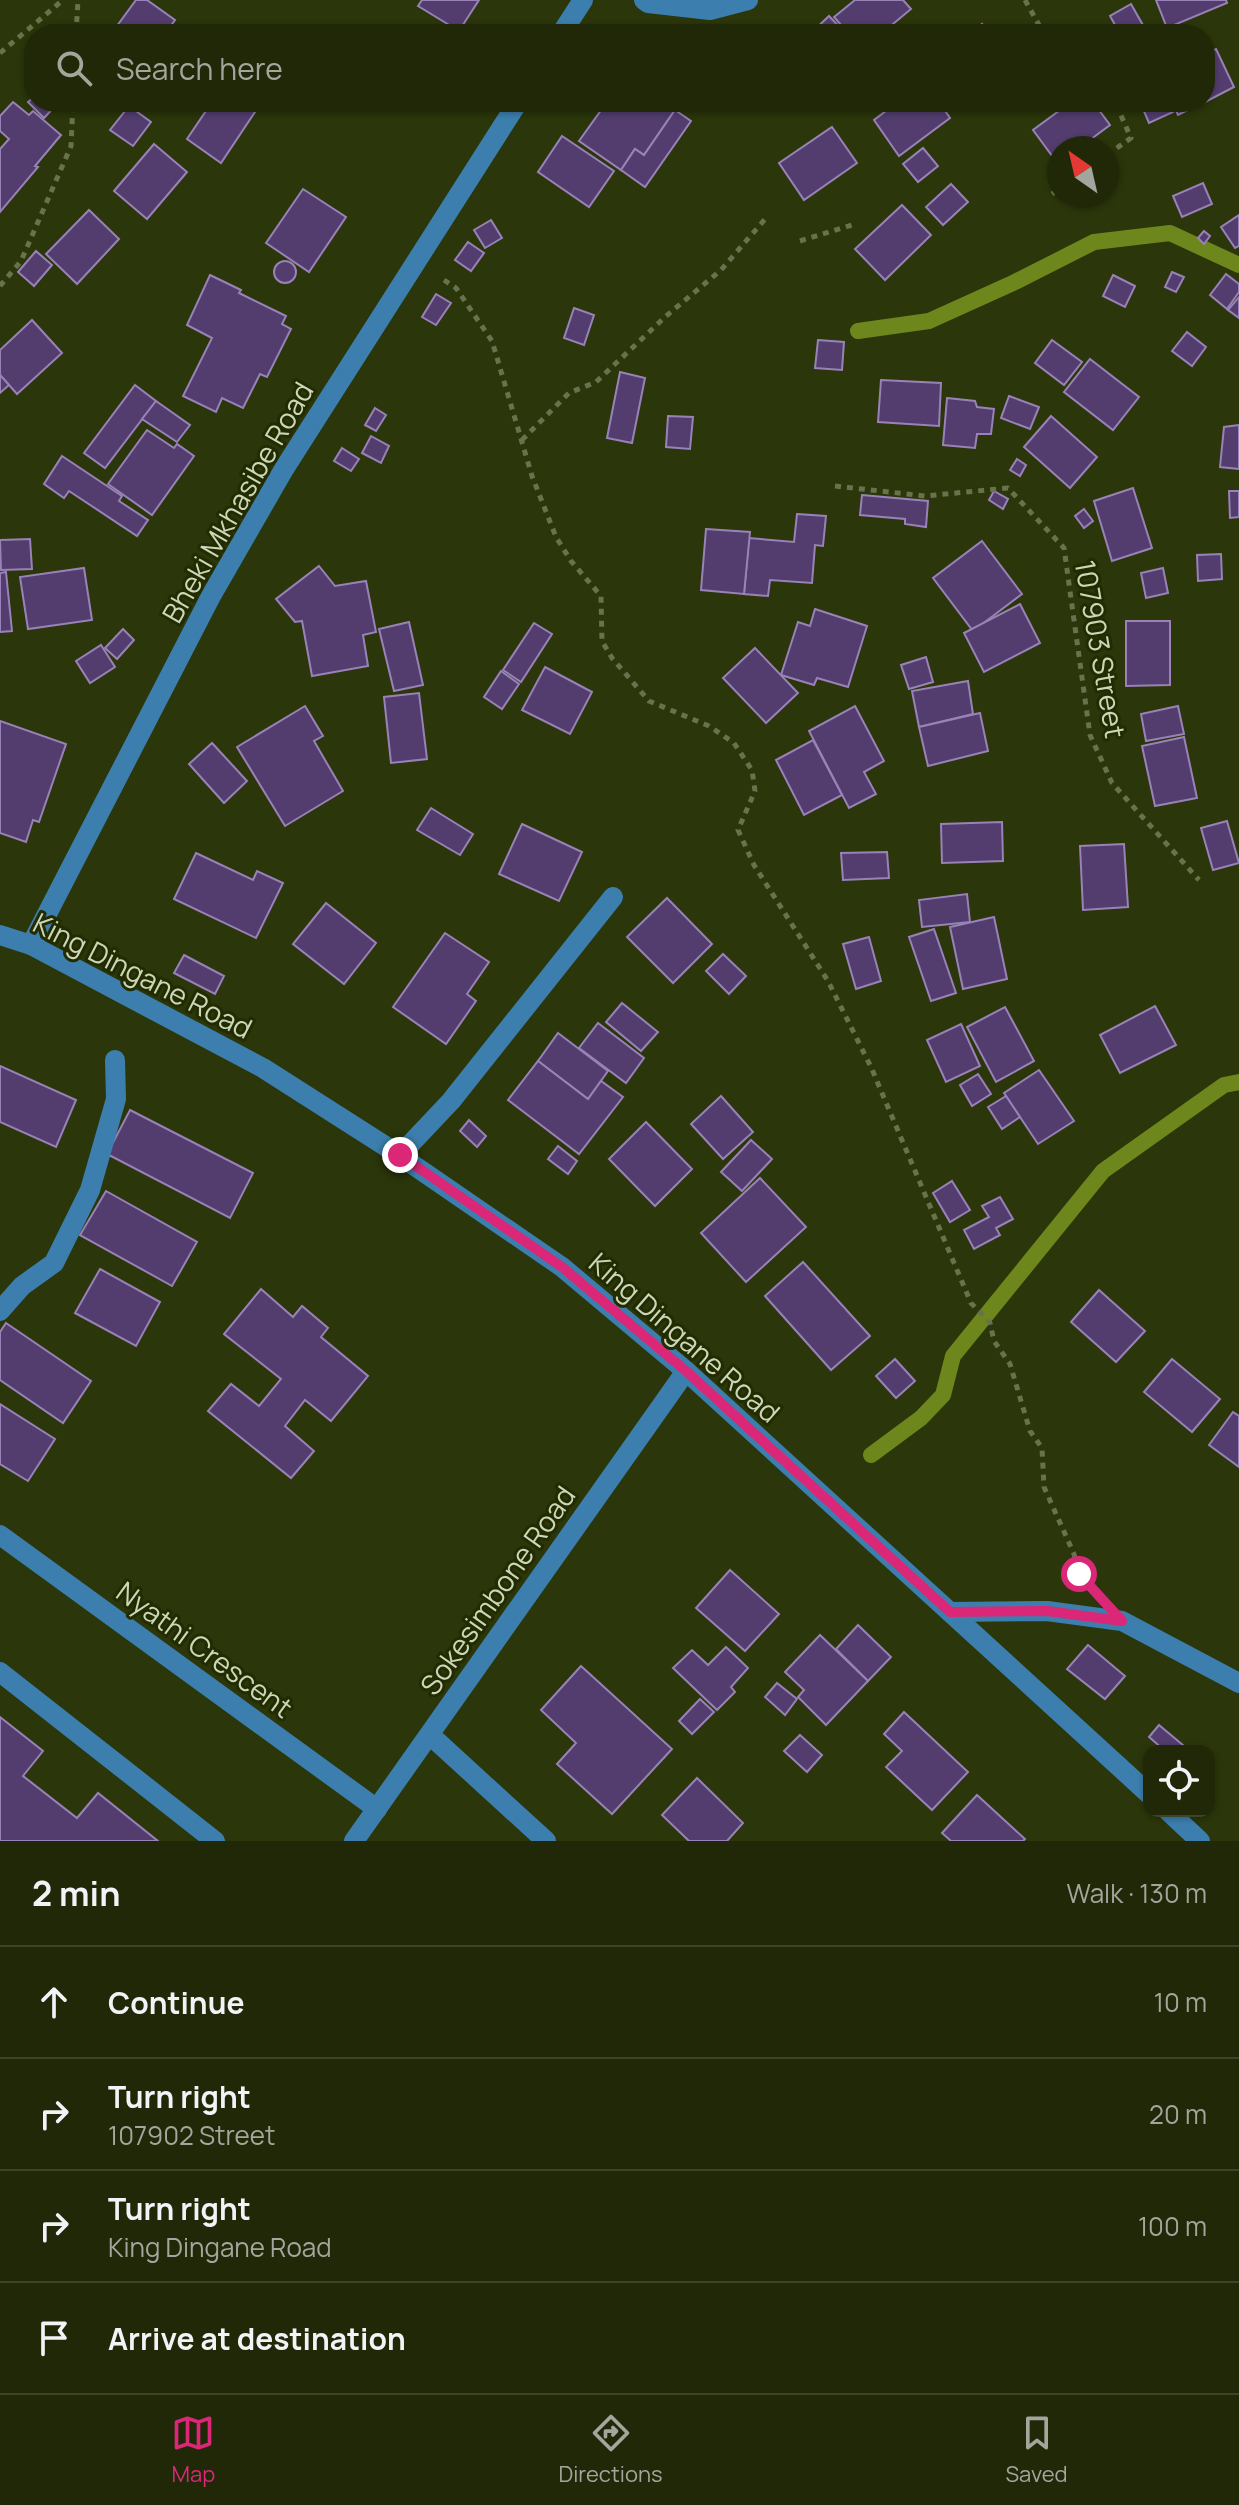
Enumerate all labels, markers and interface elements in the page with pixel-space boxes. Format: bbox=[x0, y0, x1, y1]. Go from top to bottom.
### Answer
search box bbox=[24, 24, 1215, 112]
icon: search bbox=[52, 46, 96, 90]
text: Search here bbox=[116, 48, 283, 89]
north arrow bbox=[1047, 136, 1119, 208]
street label: Bheki Mkhasibe Road bbox=[153, 375, 321, 629]
street label: 107903 Street bbox=[1067, 557, 1135, 741]
street label: King Dingane Road bbox=[27, 903, 259, 1047]
route end bbox=[382, 1137, 418, 1173]
street label: King Dingane Road bbox=[582, 1244, 788, 1430]
street label: Sokesimbone Road bbox=[411, 1478, 583, 1702]
route start bbox=[1061, 1556, 1097, 1592]
street label: Nyathi Crescent bbox=[109, 1572, 301, 1726]
map controls bbox=[1143, 1745, 1215, 1817]
button: locate bbox=[1143, 1745, 1215, 1817]
text: 2 min bbox=[32, 1870, 120, 1916]
text: Walk · 130 m bbox=[1067, 1875, 1207, 1911]
icon: ahead bbox=[32, 1980, 76, 2024]
text: Continue bbox=[108, 1982, 244, 2023]
text: 10 m bbox=[1154, 1984, 1207, 2020]
text: Turn right bbox=[108, 2076, 251, 2117]
icon: right bbox=[32, 2092, 76, 2136]
text: 20 m bbox=[1149, 2096, 1207, 2132]
text: 107902 Street bbox=[108, 2117, 275, 2153]
text: Turn right bbox=[108, 2188, 251, 2229]
icon: right bbox=[32, 2204, 76, 2248]
text: 100 m bbox=[1138, 2208, 1207, 2244]
text: King Dingane Road bbox=[108, 2229, 332, 2265]
icon: arrive bbox=[32, 2316, 76, 2360]
text: Arrive at destination bbox=[108, 2318, 406, 2359]
tab: Map bbox=[171, 2411, 215, 2489]
tab: Directions bbox=[558, 2411, 663, 2489]
tab: Saved bbox=[1006, 2411, 1068, 2489]

